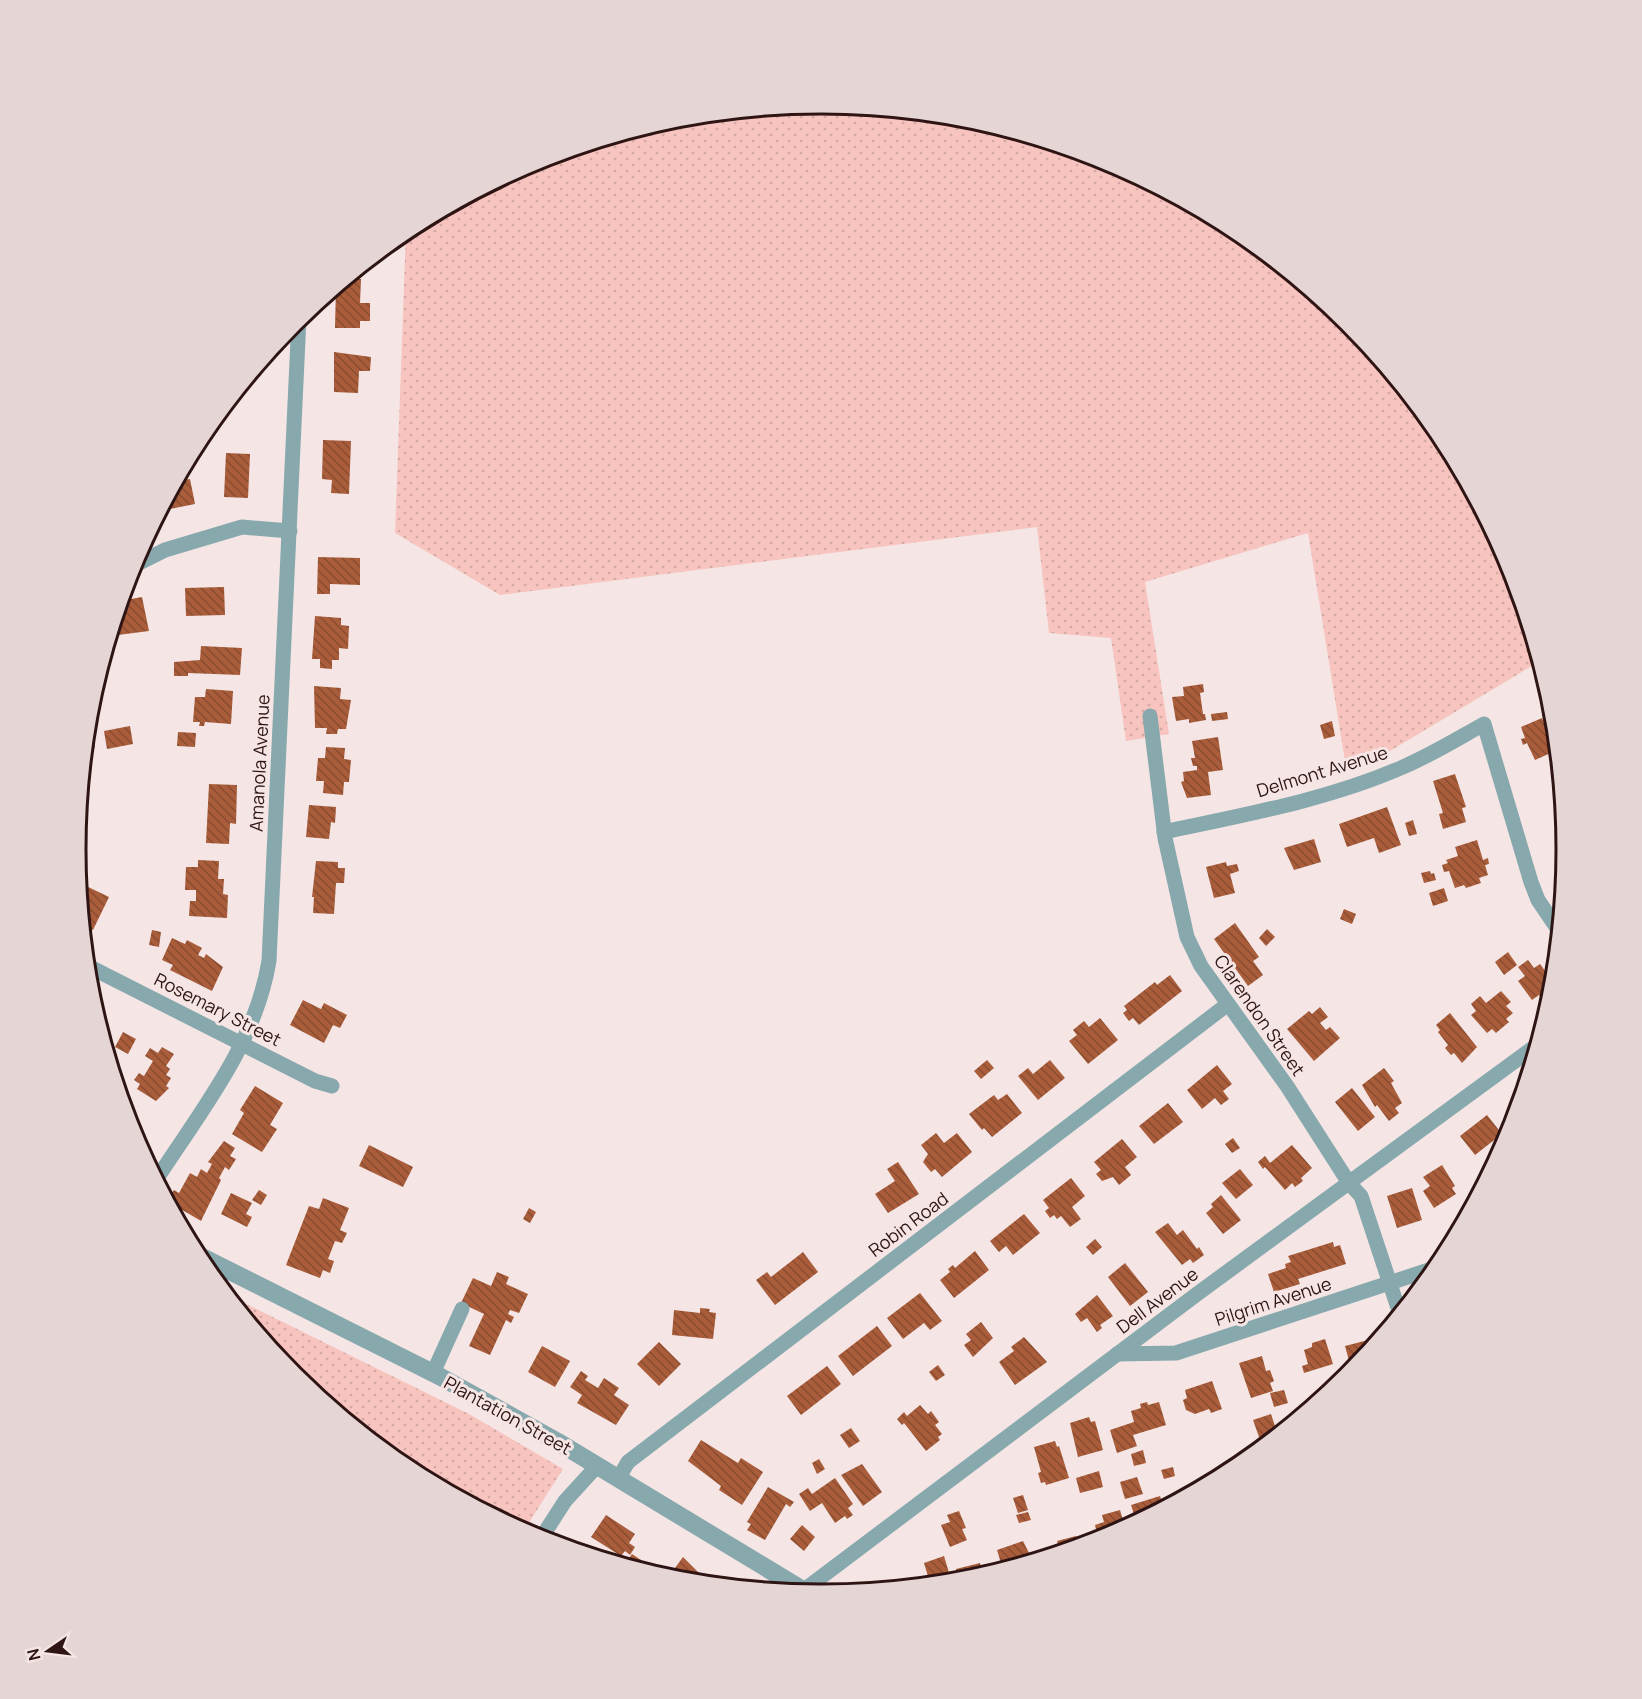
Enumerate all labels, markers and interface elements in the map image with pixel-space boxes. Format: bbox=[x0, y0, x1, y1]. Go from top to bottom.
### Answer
street label: Amanola Avenue bbox=[243, 694, 275, 832]
street label: Delmont Avenue bbox=[1254, 740, 1390, 802]
street label: Clarendon Street bbox=[1209, 950, 1311, 1080]
street label: Rosemary Street bbox=[151, 967, 285, 1051]
street label: Robin Road bbox=[863, 1186, 953, 1262]
street label: Dell Avenue bbox=[1111, 1261, 1203, 1339]
street label: Pilgrim Avenue bbox=[1212, 1271, 1334, 1331]
street label: Plantation Street bbox=[440, 1370, 576, 1460]
north arrow bbox=[18, 1621, 78, 1681]
text: N bbox=[21, 1646, 46, 1663]

